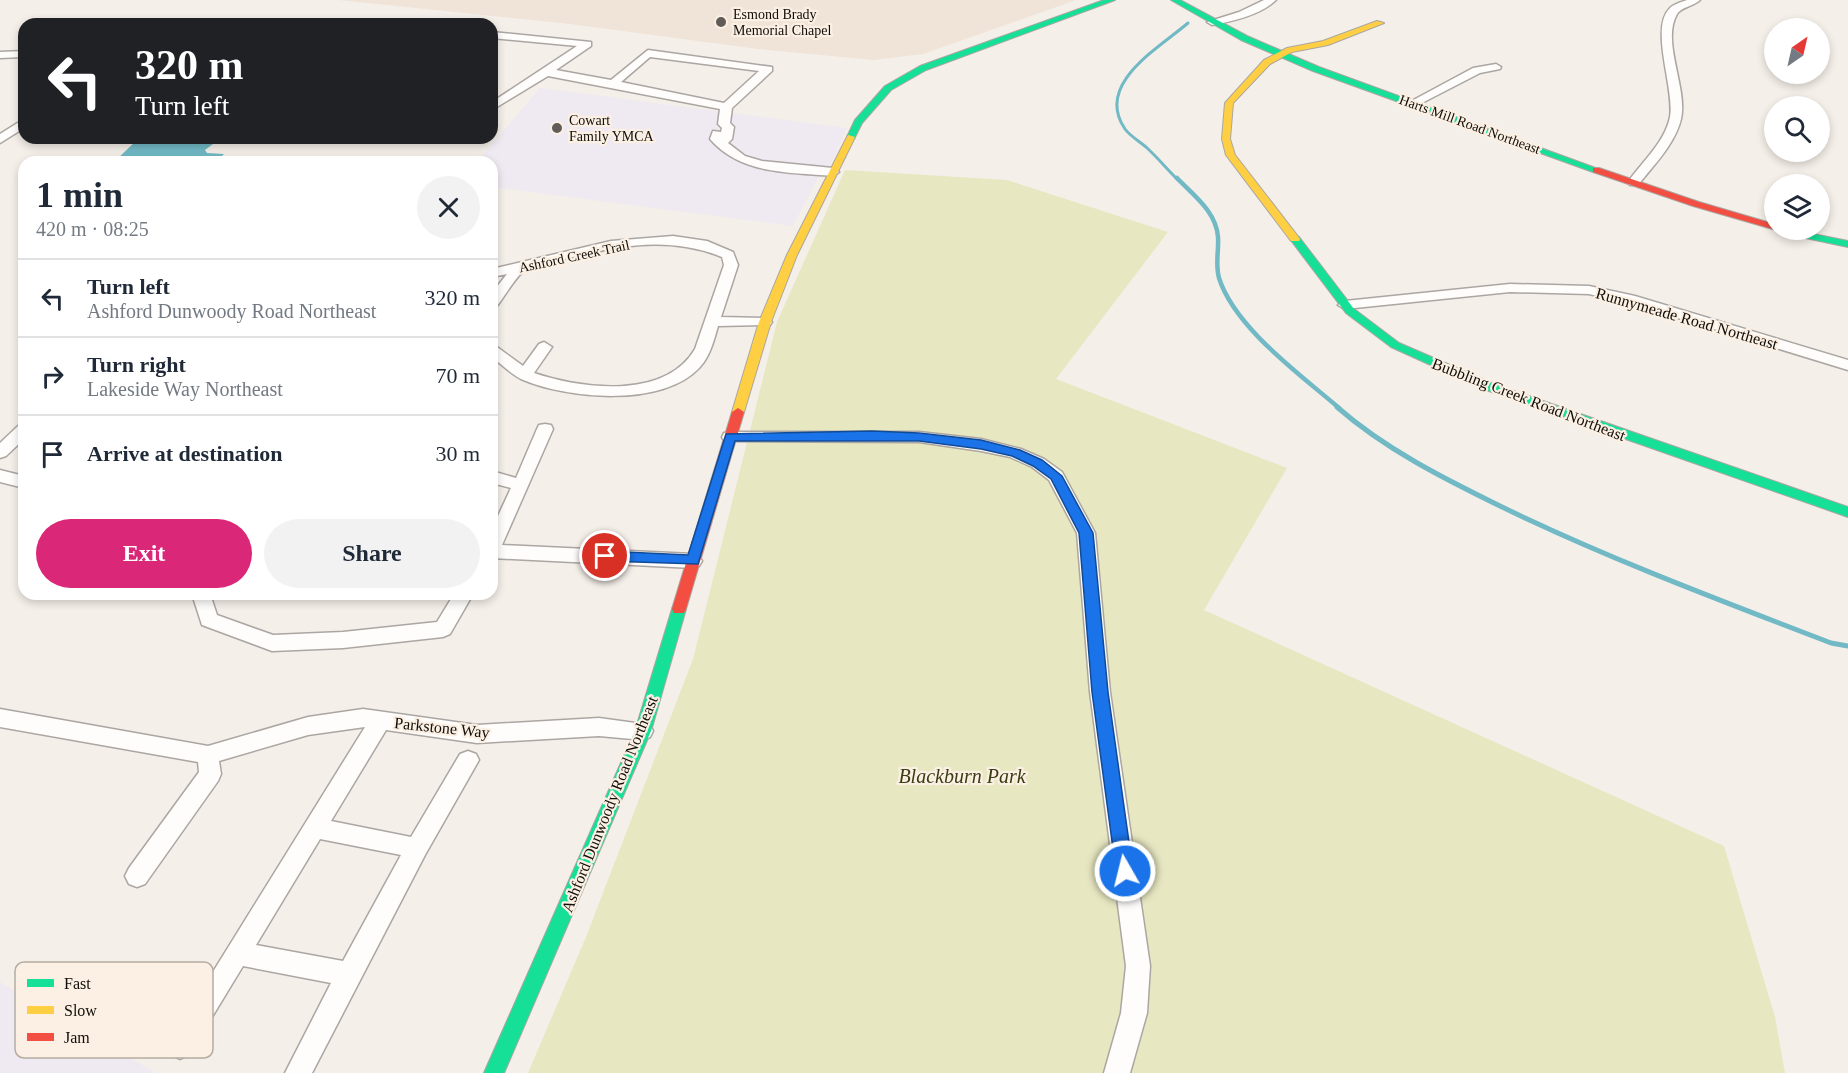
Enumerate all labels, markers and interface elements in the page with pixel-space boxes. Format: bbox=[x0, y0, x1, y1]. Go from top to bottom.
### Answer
place label: Esmond Brady Memorial Chapel bbox=[733, 7, 831, 38]
marker: Esmond Brady Memorial Chapel bbox=[714, 15, 728, 29]
north arrow bbox=[1764, 18, 1830, 84]
map controls bbox=[1764, 18, 1830, 240]
icon: left bbox=[36, 42, 114, 120]
text: 320 m bbox=[135, 42, 244, 88]
text: Turn left bbox=[135, 91, 229, 121]
street label: Harts Mill Road Northeast bbox=[1397, 92, 1542, 157]
button: search bbox=[1764, 96, 1830, 162]
place label: Cowart Family YMCA bbox=[569, 113, 655, 144]
marker: Cowart Family YMCA bbox=[550, 121, 564, 135]
button: layers bbox=[1764, 174, 1830, 240]
text: 1 min bbox=[36, 175, 123, 215]
button: close bbox=[417, 176, 480, 239]
text: 420 m · 08:25 bbox=[36, 218, 149, 240]
street label: Ashford Creek Trail bbox=[517, 237, 631, 276]
text: Turn left bbox=[87, 274, 170, 299]
icon: left bbox=[36, 282, 69, 315]
street label: Runnymeade Road Northeast bbox=[1594, 284, 1780, 354]
text: 320 m bbox=[424, 285, 480, 310]
text: Ashford Dunwoody Road Northeast bbox=[87, 300, 376, 322]
text: Turn right bbox=[87, 352, 186, 377]
street label: Bubbling Creek Road Northeast bbox=[1429, 355, 1628, 445]
icon: right bbox=[36, 360, 69, 393]
text: 70 m bbox=[435, 363, 480, 388]
text: Lakeside Way Northeast bbox=[87, 378, 283, 400]
icon: arrive bbox=[36, 438, 69, 471]
text: Arrive at destination bbox=[87, 441, 283, 466]
text: 30 m bbox=[435, 441, 480, 466]
button: Exit bbox=[36, 519, 252, 588]
button: Share bbox=[264, 519, 480, 588]
pin bbox=[579, 530, 630, 581]
icon: arrive bbox=[588, 539, 621, 572]
street label: Ashford Dunwoody Road Northeast bbox=[558, 693, 662, 915]
street label: Parkstone Way bbox=[393, 714, 490, 742]
park label: Blackburn Park bbox=[898, 765, 1027, 787]
position arrow bbox=[1093, 839, 1157, 903]
legend bbox=[15, 962, 213, 1058]
text: Fast bbox=[64, 975, 91, 992]
text: Slow bbox=[64, 1002, 97, 1019]
text: Jam bbox=[64, 1029, 90, 1046]

